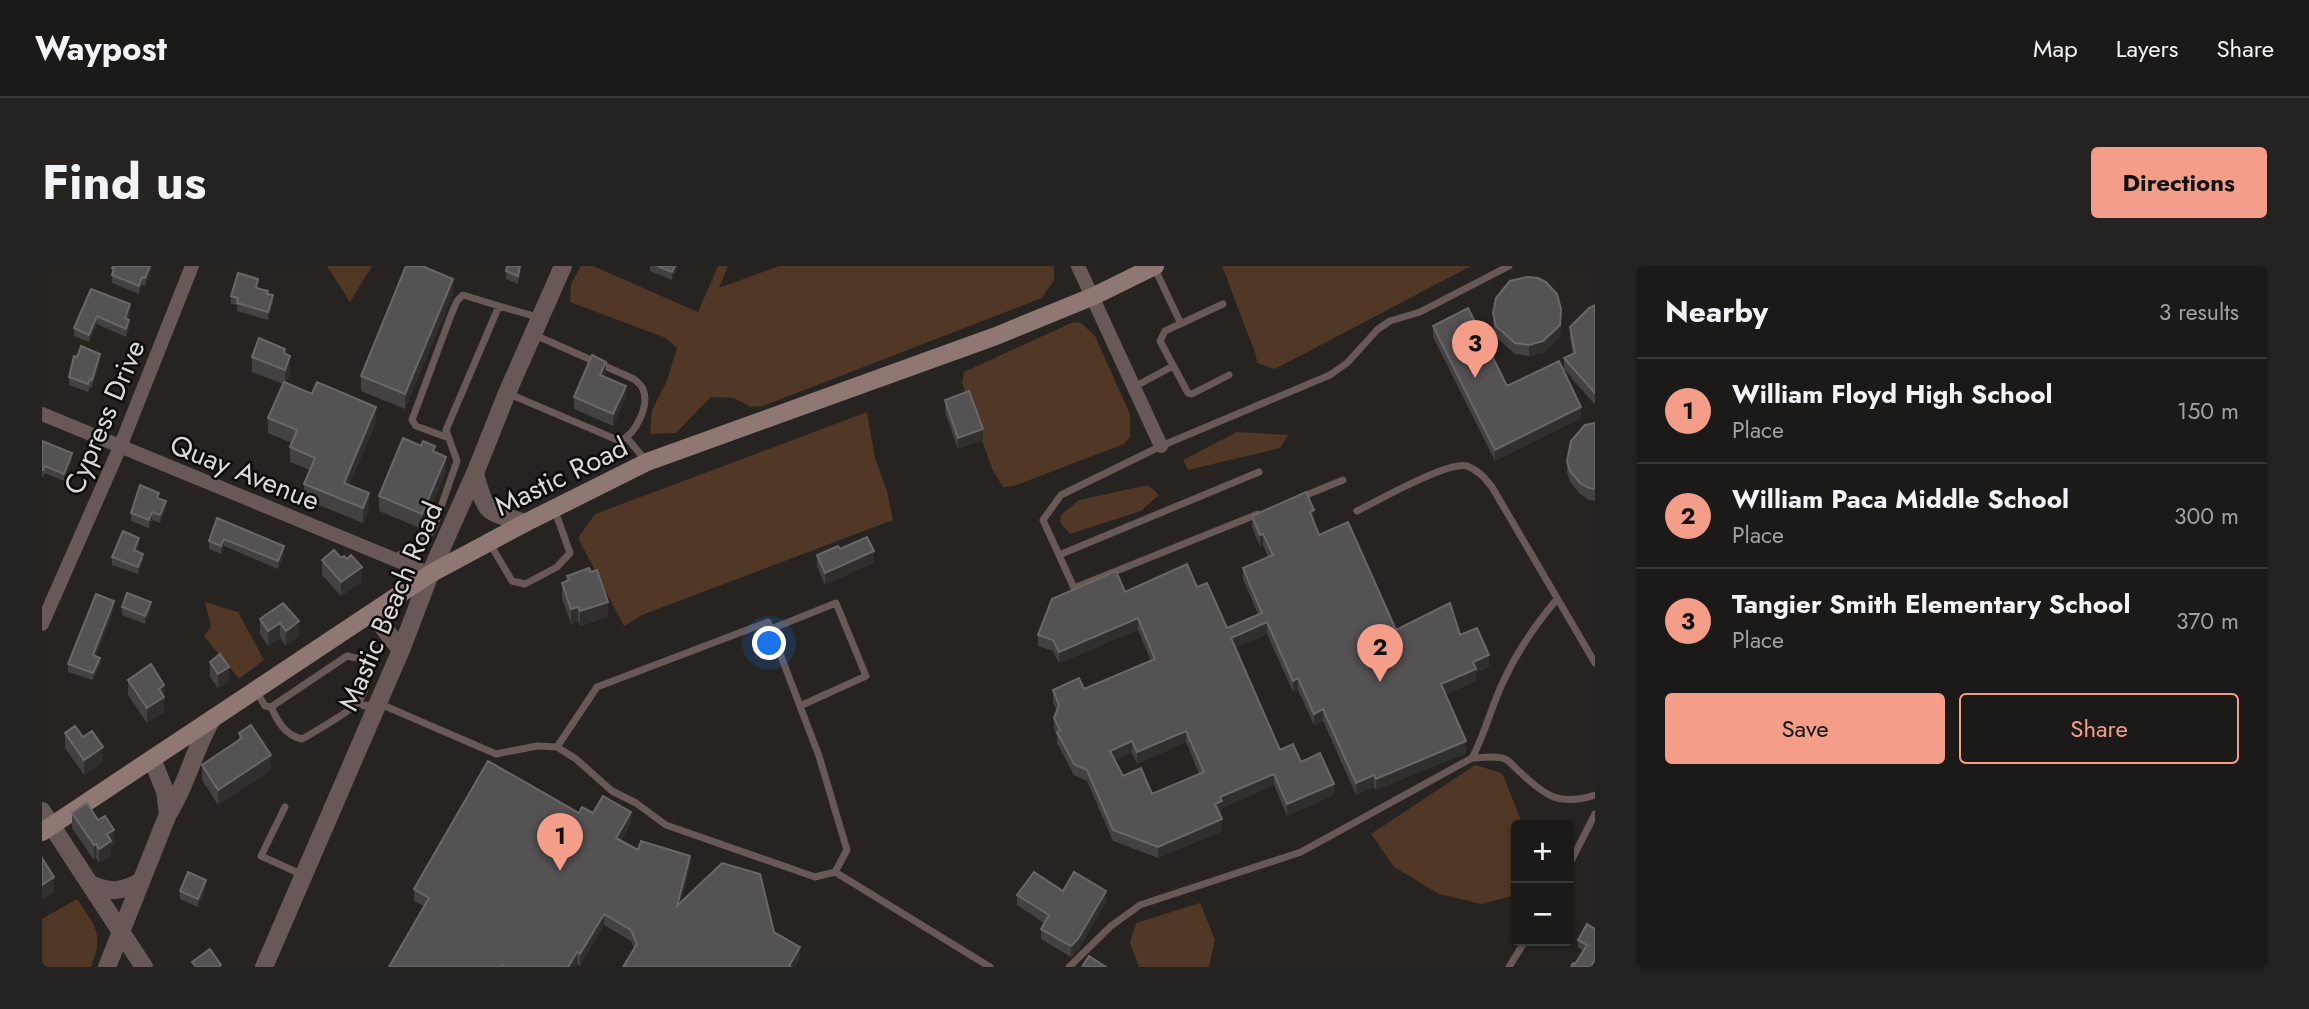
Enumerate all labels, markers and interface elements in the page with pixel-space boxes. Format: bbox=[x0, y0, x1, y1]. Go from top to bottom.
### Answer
text: Waypost bbox=[35, 25, 167, 72]
text: Map bbox=[2033, 31, 2078, 66]
text: Layers bbox=[2116, 31, 2178, 66]
text: Share bbox=[2216, 31, 2274, 66]
text: Find us bbox=[42, 147, 206, 217]
button: Directions bbox=[2091, 147, 2267, 218]
text: Nearby bbox=[1665, 290, 1768, 333]
text: 3 results bbox=[2159, 295, 2239, 329]
pin: 3 bbox=[1452, 320, 1498, 378]
street label: Cypress Drive bbox=[53, 334, 155, 501]
text: William Floyd High School bbox=[1732, 375, 2053, 413]
text: 1 bbox=[1682, 394, 1694, 428]
text: 150 m bbox=[2177, 394, 2239, 428]
text: Place bbox=[1732, 413, 1784, 447]
street label: Quay Avenue bbox=[164, 424, 326, 521]
street label: Mastic Road bbox=[488, 427, 635, 526]
text: William Paca Middle School bbox=[1732, 480, 2069, 518]
street label: Mastic Beach Road bbox=[328, 495, 453, 717]
text: 2 bbox=[1680, 499, 1696, 533]
text: 300 m bbox=[2174, 499, 2239, 533]
text: Place bbox=[1732, 518, 1784, 552]
text: Tangier Smith Elementary School bbox=[1732, 585, 2130, 623]
text: 3 bbox=[1681, 604, 1695, 638]
text: 370 m bbox=[2176, 604, 2239, 638]
text: Place bbox=[1732, 623, 1784, 657]
pin: 2 bbox=[1357, 624, 1403, 682]
your location bbox=[752, 626, 786, 660]
button: Save bbox=[1665, 693, 1945, 764]
button: Share bbox=[1959, 693, 2239, 764]
pin: 1 bbox=[537, 813, 583, 871]
map controls bbox=[1511, 820, 1574, 946]
button: + bbox=[1511, 820, 1574, 883]
button: − bbox=[1511, 883, 1574, 946]

